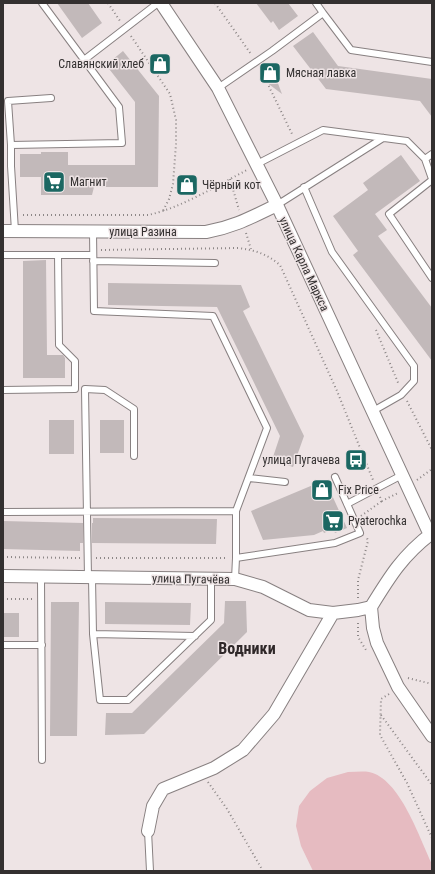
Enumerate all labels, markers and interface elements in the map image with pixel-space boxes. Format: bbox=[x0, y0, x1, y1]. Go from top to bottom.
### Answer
shop icon: Славянский хлеб bbox=[147, 51, 173, 77]
place label: Славянский хлеб bbox=[58, 57, 144, 71]
shop icon: Мясная лавка bbox=[257, 60, 283, 86]
place label: Мясная лавка bbox=[286, 66, 356, 80]
supermarket icon: Магнит bbox=[41, 169, 67, 195]
shop icon: Чёрный кот bbox=[174, 172, 200, 198]
place label: Магнит bbox=[70, 175, 107, 189]
place label: Чёрный кот bbox=[202, 178, 261, 192]
street label: улица Карла Маркса bbox=[276, 215, 332, 314]
street label: улица Разина bbox=[109, 225, 177, 239]
bus stop icon: улица Пугачева bbox=[343, 447, 369, 473]
place label: улица Пугачева bbox=[262, 453, 340, 467]
shop icon: Fix Price bbox=[309, 477, 335, 503]
place label: Fix Price bbox=[338, 483, 379, 497]
supermarket icon: Pyaterochka bbox=[320, 508, 346, 534]
place label: Pyaterochka bbox=[348, 514, 407, 528]
street label: улица Пугачёва bbox=[152, 571, 230, 587]
district label: Водники bbox=[218, 639, 276, 658]

